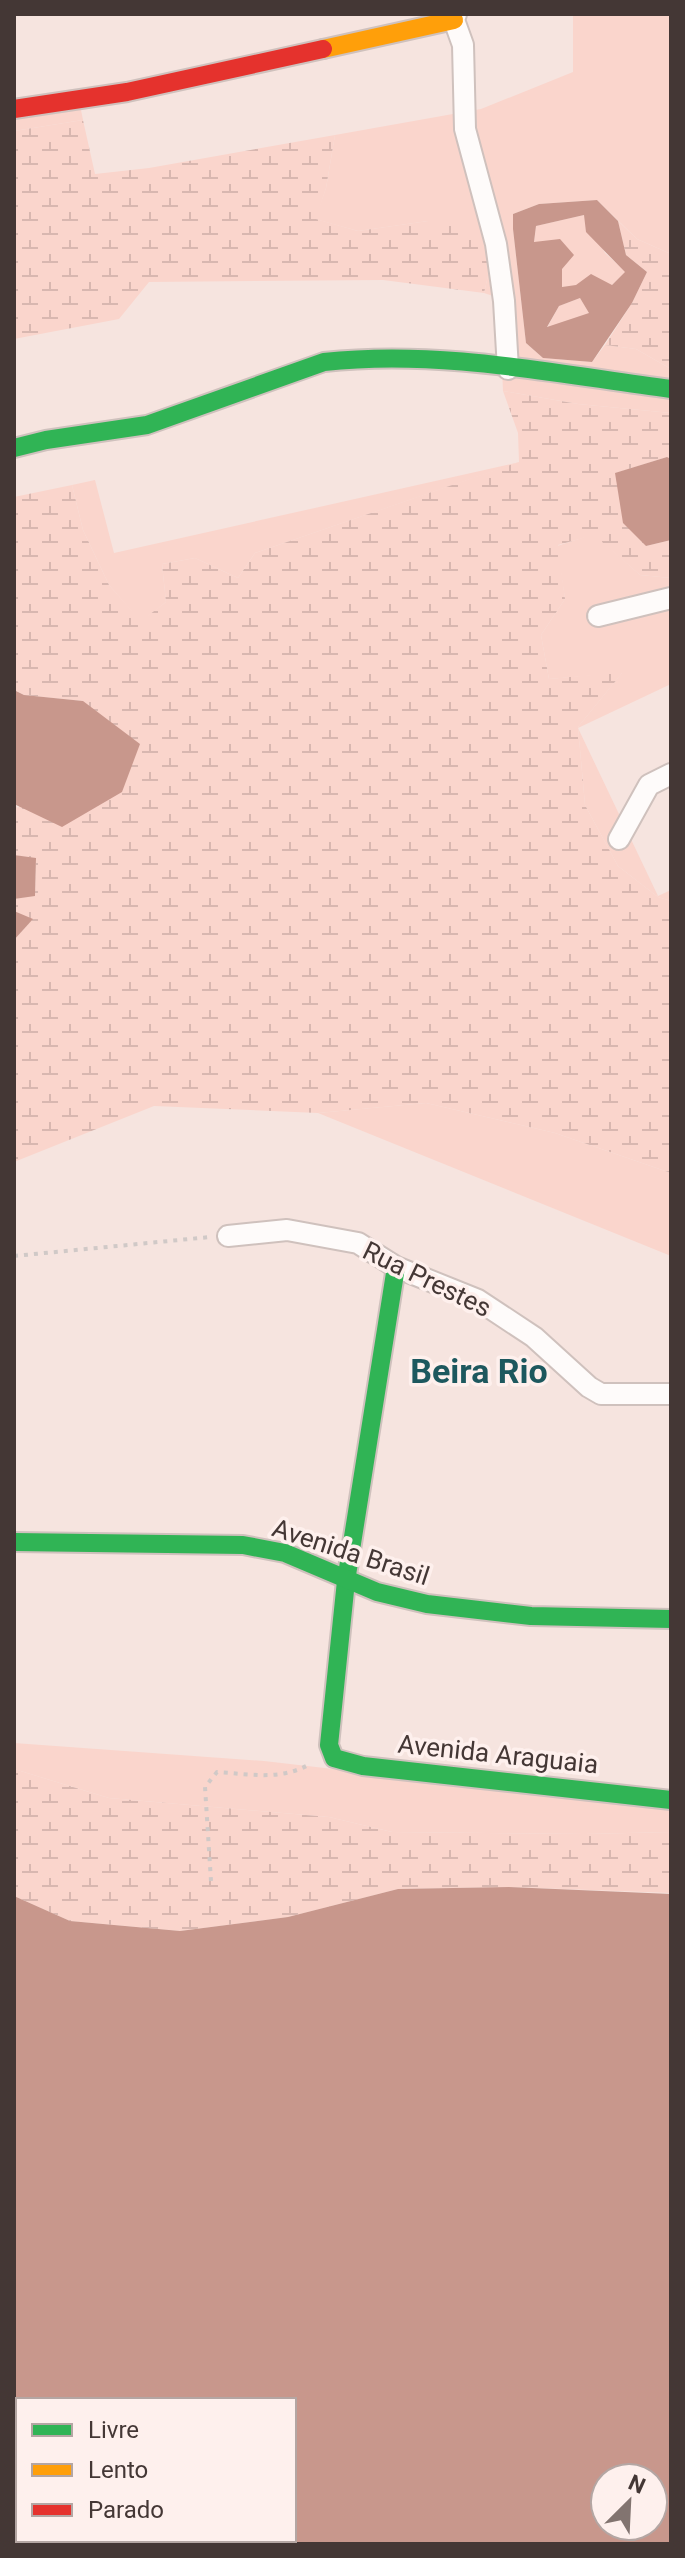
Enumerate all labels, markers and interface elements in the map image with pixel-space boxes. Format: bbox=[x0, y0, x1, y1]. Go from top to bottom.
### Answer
street label: Rua Prestes bbox=[358, 1235, 496, 1323]
district label: Beira Rio bbox=[410, 1351, 548, 1391]
street label: Avenida Brasil bbox=[269, 1513, 433, 1591]
street label: Avenida Araguaia bbox=[396, 1729, 600, 1779]
legend bbox=[16, 2398, 296, 2542]
text: Livre bbox=[88, 2416, 139, 2444]
text: Lento bbox=[88, 2456, 148, 2484]
north arrow bbox=[589, 2462, 669, 2542]
text: N bbox=[625, 2470, 649, 2499]
text: Parado bbox=[88, 2496, 164, 2524]

